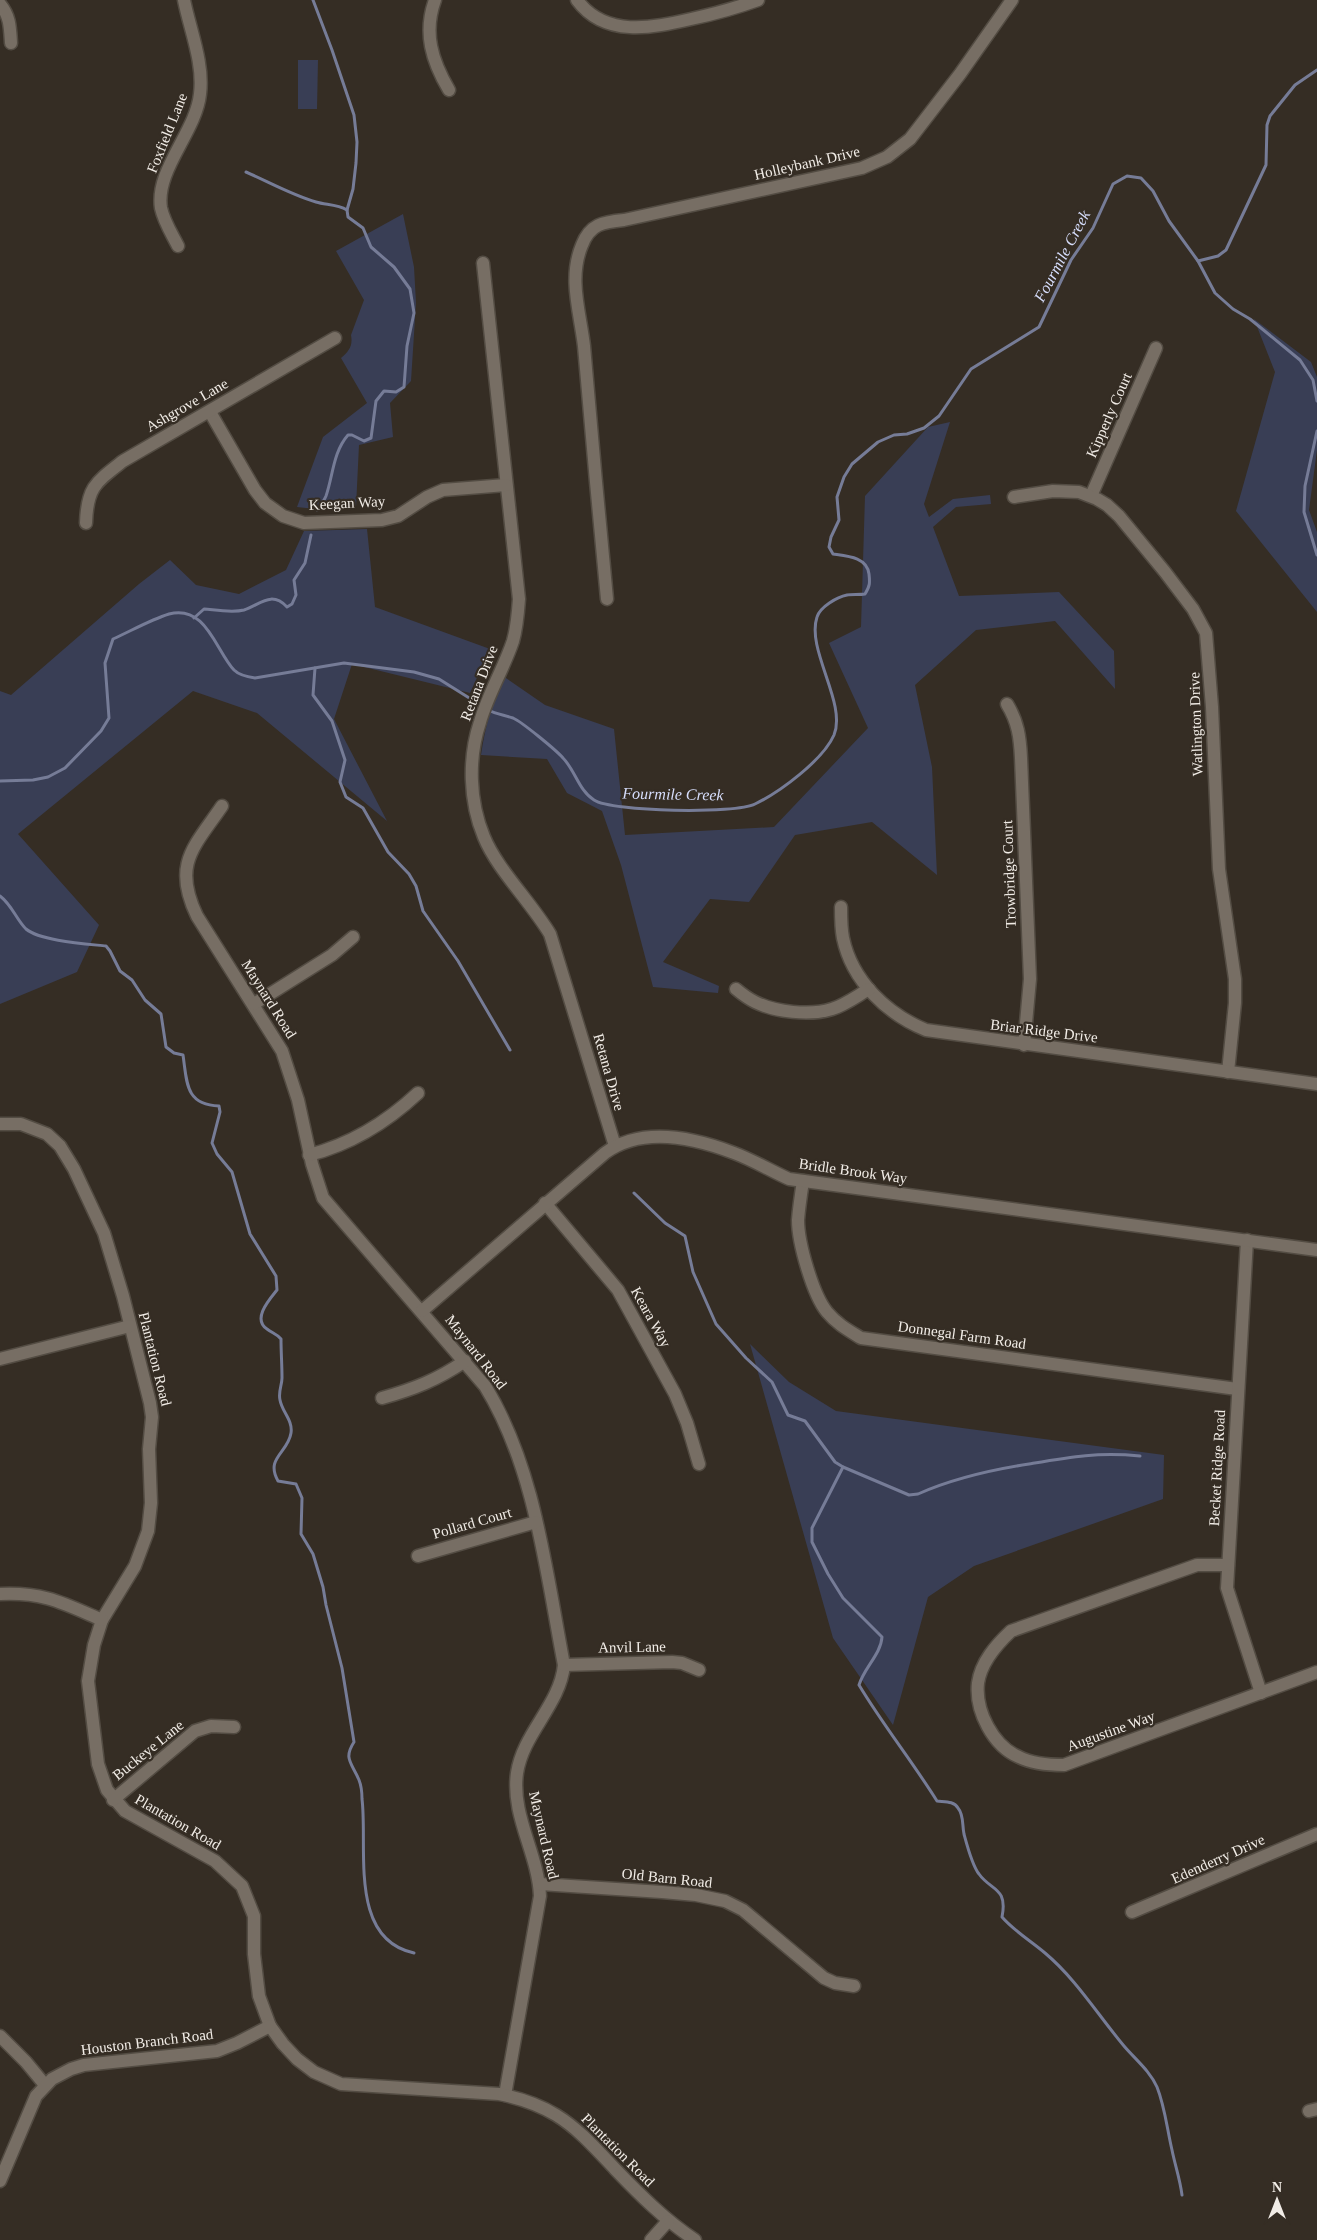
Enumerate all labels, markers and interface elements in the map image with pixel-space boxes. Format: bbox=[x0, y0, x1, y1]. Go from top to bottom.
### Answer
street label: Foxfield Lane bbox=[144, 90, 190, 175]
street label: Holleybank Drive bbox=[753, 143, 862, 183]
water label: Fourmile Creek bbox=[1030, 207, 1094, 306]
street label: Kipperly Court bbox=[1083, 369, 1135, 460]
street label: Ashgrove Lane bbox=[143, 375, 231, 435]
street label: Keegan Way bbox=[308, 493, 386, 513]
street label: Retana Drive bbox=[457, 643, 501, 723]
street label: Watlington Drive bbox=[1186, 671, 1206, 776]
water label: Fourmile Creek bbox=[621, 785, 725, 803]
street label: Trowbridge Court bbox=[999, 819, 1019, 928]
street label: Maynard Road bbox=[238, 957, 300, 1042]
street label: Briar Ridge Drive bbox=[989, 1016, 1099, 1046]
street label: Retana Drive bbox=[590, 1032, 628, 1113]
street label: Bridle Brook Way bbox=[798, 1155, 909, 1187]
street label: Keara Way bbox=[628, 1284, 674, 1350]
street label: Plantation Road bbox=[136, 1310, 175, 1408]
street label: Maynard Road bbox=[442, 1312, 510, 1393]
street label: Donnegal Farm Road bbox=[897, 1318, 1028, 1352]
street label: Becket Ridge Road bbox=[1206, 1409, 1228, 1527]
street label: Pollard Court bbox=[431, 1504, 514, 1542]
street label: Anvil Lane bbox=[598, 1638, 666, 1656]
street label: Augustine Way bbox=[1065, 1708, 1158, 1754]
street label: Buckeye Lane bbox=[109, 1716, 187, 1783]
street label: Maynard Road bbox=[526, 1790, 562, 1881]
street label: Plantation Road bbox=[132, 1791, 224, 1853]
street label: Edenderry Drive bbox=[1169, 1831, 1267, 1887]
street label: Old Barn Road bbox=[621, 1865, 713, 1891]
street label: Houston Branch Road bbox=[80, 2026, 215, 2058]
street label: Plantation Road bbox=[578, 2110, 658, 2190]
north arrow bbox=[1252, 2175, 1302, 2225]
text: N bbox=[1272, 2180, 1282, 2195]

